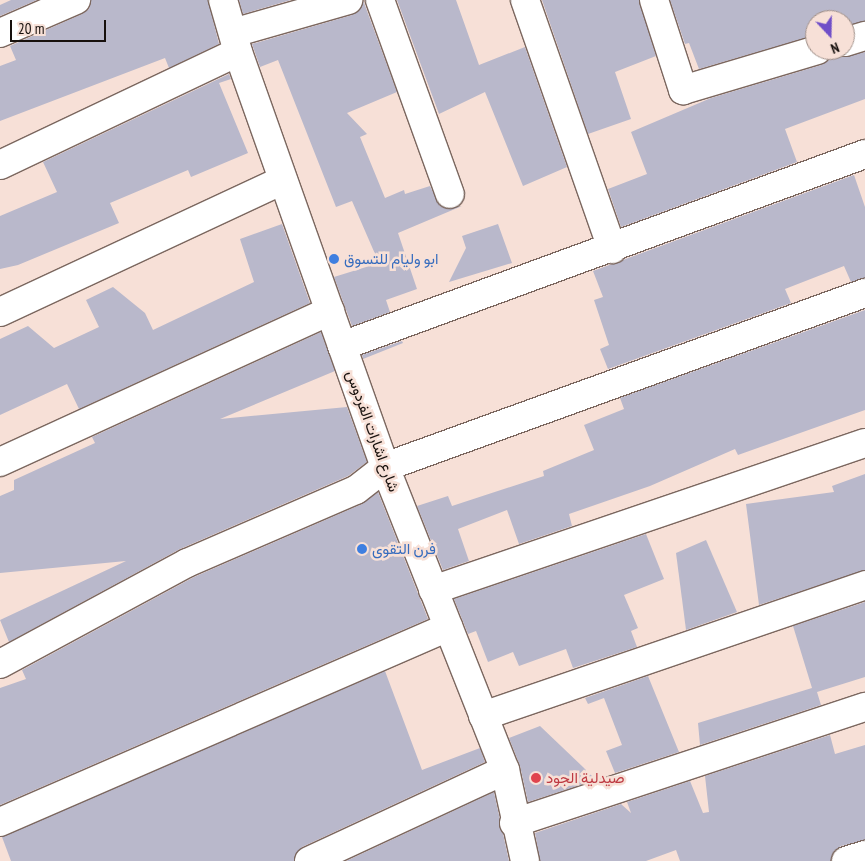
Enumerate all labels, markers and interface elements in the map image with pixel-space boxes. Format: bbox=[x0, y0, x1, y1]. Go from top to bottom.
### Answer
scale bar bbox=[12, 10, 109, 42]
north arrow bbox=[805, 10, 855, 60]
text: 20 m bbox=[18, 19, 44, 38]
text: N bbox=[828, 38, 842, 58]
place label: ابو وليام للتسوق bbox=[344, 250, 438, 268]
marker: ابو وليام للتسوق bbox=[328, 253, 340, 265]
street label: شارع اشارات الفردوس bbox=[343, 368, 403, 494]
place label: فرن التقوى bbox=[372, 540, 436, 558]
marker: فرن التقوى bbox=[356, 543, 368, 555]
place label: صيدلية الجود bbox=[546, 769, 625, 787]
marker: صيدلية الجود bbox=[530, 772, 542, 784]

